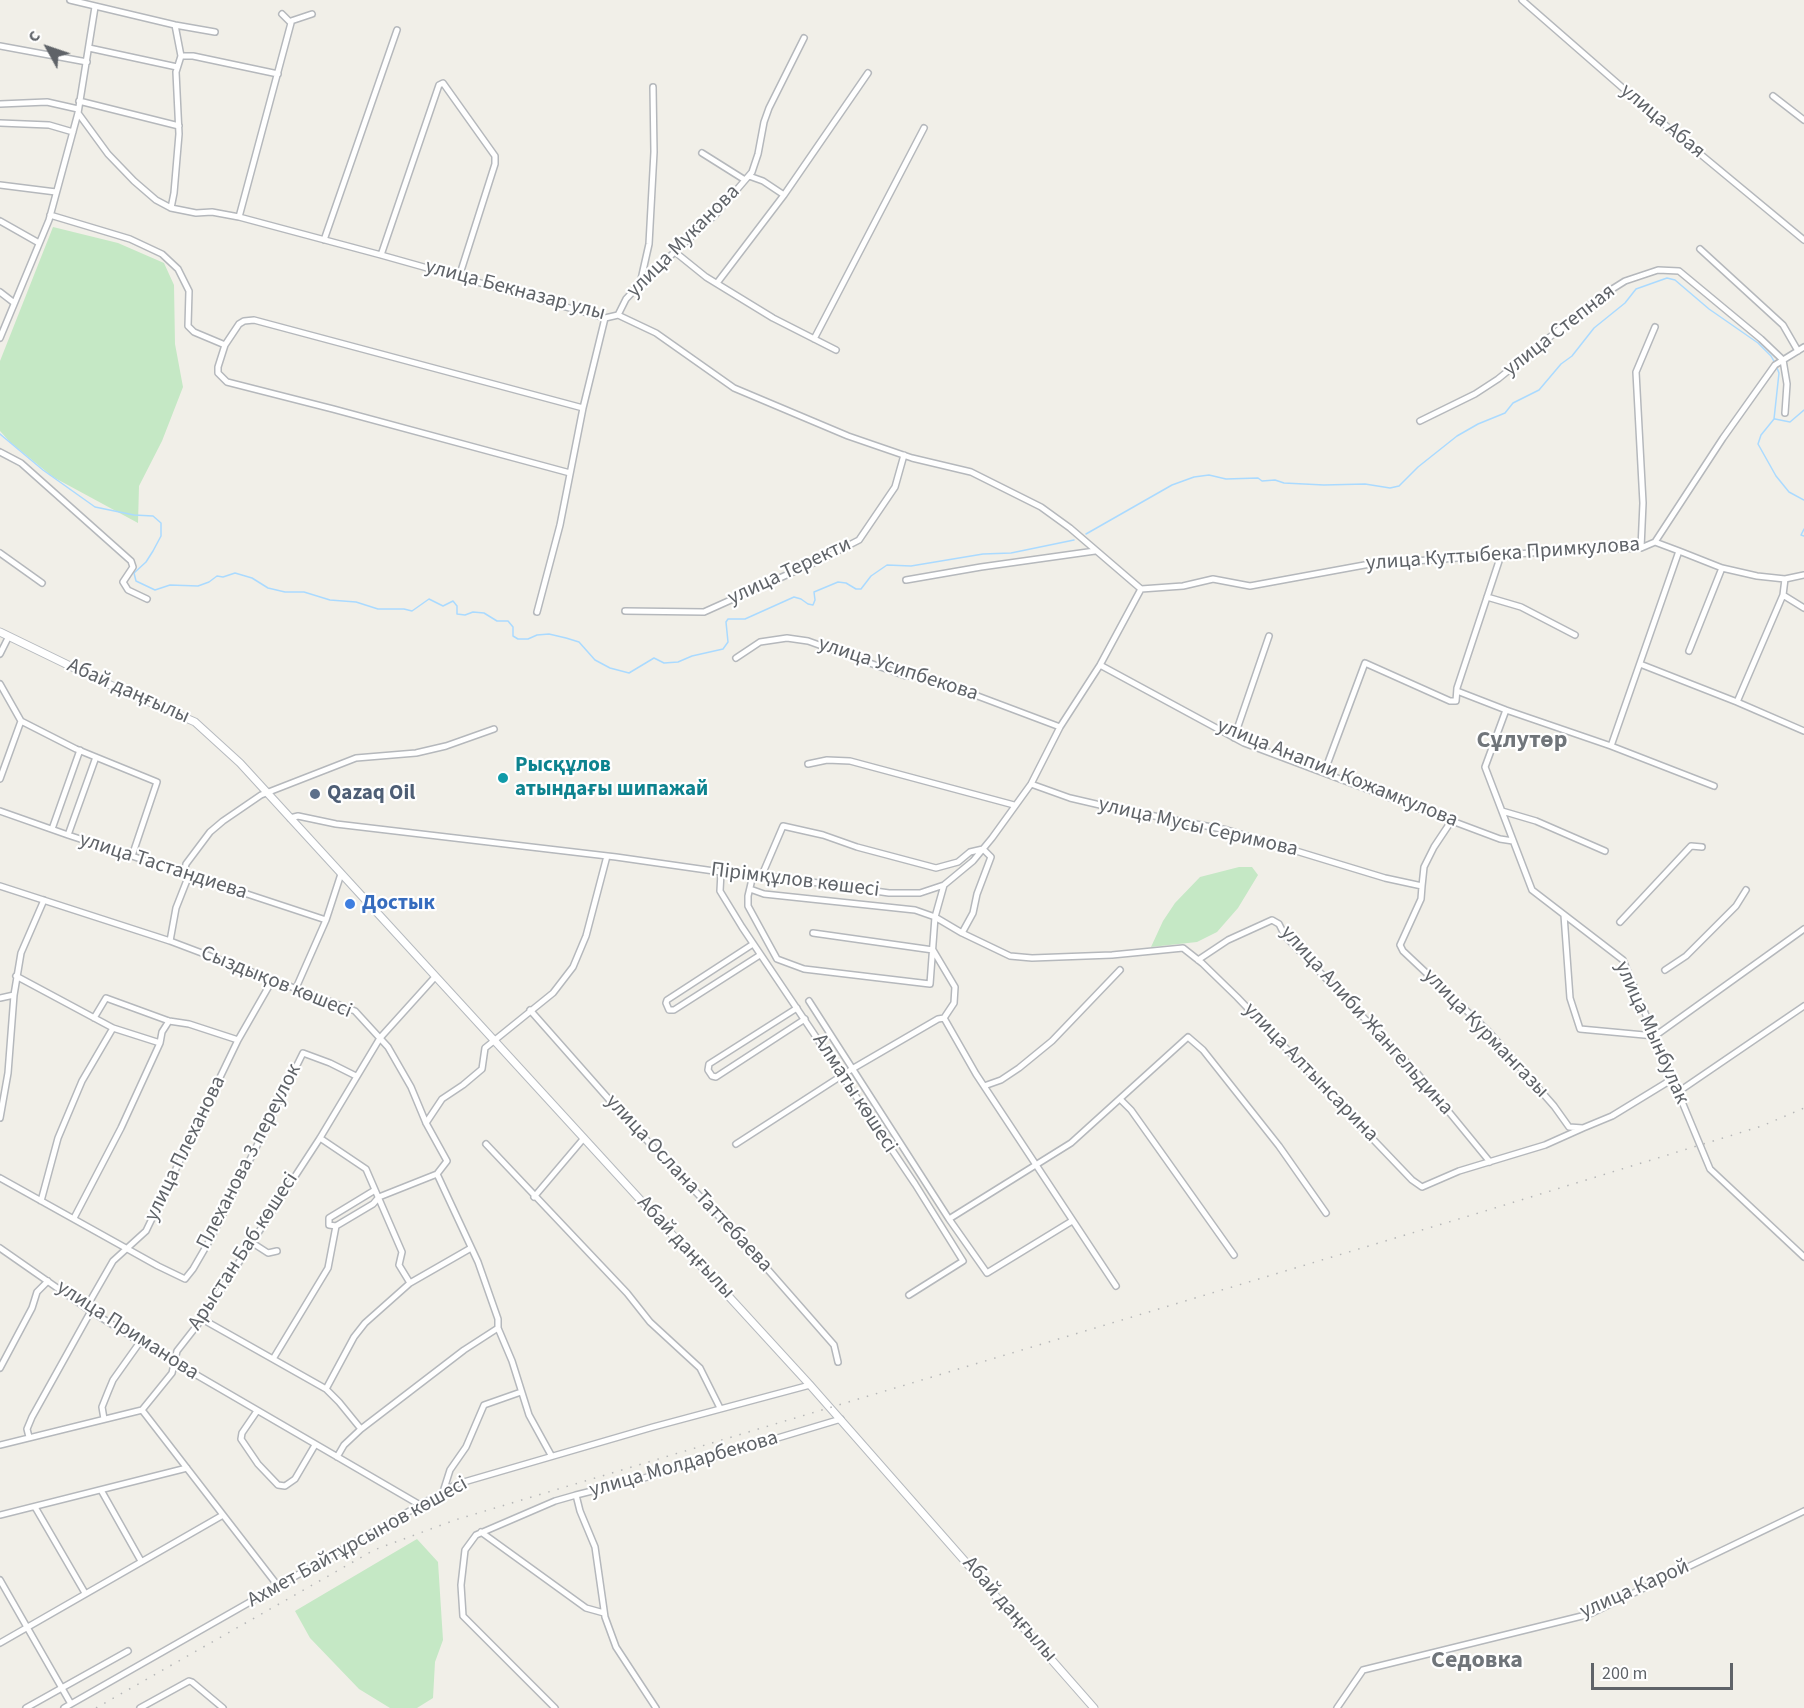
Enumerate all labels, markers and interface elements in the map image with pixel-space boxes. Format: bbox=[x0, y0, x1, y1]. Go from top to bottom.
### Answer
north arrow bbox=[18, 18, 78, 78]
text: С bbox=[23, 26, 46, 47]
street label: улица Абая bbox=[1614, 79, 1710, 165]
street label: улица Муканова bbox=[622, 180, 746, 304]
street label: улица Бекназар улы bbox=[422, 255, 608, 327]
street label: улица Степная bbox=[1499, 279, 1621, 383]
street label: улица Теректи bbox=[724, 532, 856, 612]
street label: улица Куттыбека Примкулова bbox=[1365, 533, 1641, 577]
street label: улица Усипбекова bbox=[815, 632, 981, 708]
street label: Абай даңғылы bbox=[63, 654, 193, 730]
street label: улица Анапии Кожамкулова bbox=[1213, 714, 1461, 834]
district label: Сұлутөр bbox=[1477, 728, 1567, 756]
place label: Рысқұлов атындағы шипажай bbox=[515, 753, 708, 803]
marker: Рысқұлов атындағы шипажай bbox=[496, 771, 510, 785]
place label: Qazaq Oil bbox=[327, 781, 415, 807]
marker: Qazaq Oil bbox=[308, 787, 322, 801]
street label: улица Мусы Серимова bbox=[1096, 793, 1300, 863]
street label: улица Тастандиева bbox=[76, 828, 250, 906]
street label: Пірімқұлов көшесі bbox=[709, 858, 881, 904]
place label: Достык bbox=[362, 891, 435, 917]
marker: Достык bbox=[343, 897, 357, 911]
street label: улица Алиби Жангельдина bbox=[1274, 921, 1458, 1121]
street label: Сыздықов көшесі bbox=[197, 941, 355, 1025]
street label: улица Мынбулак bbox=[1608, 958, 1694, 1108]
street label: улица Курмангазы bbox=[1417, 964, 1553, 1104]
street label: улица Алтынсарина bbox=[1237, 998, 1383, 1148]
street label: Алматы көшесі bbox=[806, 1030, 902, 1158]
street label: Плеханова 3 переулок bbox=[192, 1060, 308, 1254]
street label: улица Плеханова bbox=[140, 1072, 232, 1226]
street label: улица Ослана Таттебаева bbox=[599, 1090, 777, 1278]
street label: Арыстан Баб көшесі bbox=[184, 1168, 304, 1336]
street label: Абай даңғылы bbox=[631, 1191, 739, 1305]
street label: улица Приманова bbox=[51, 1276, 203, 1386]
street label: улица Молдарбекова bbox=[587, 1426, 781, 1504]
street label: Ахмет Байтұрсынов көшесі bbox=[243, 1472, 473, 1614]
street label: Абай даңғылы bbox=[956, 1552, 1062, 1668]
street label: улица Карой bbox=[1576, 1555, 1694, 1625]
district label: Седовка bbox=[1431, 1648, 1523, 1676]
scale bar bbox=[1594, 1651, 1736, 1689]
text: 200 m bbox=[1602, 1661, 1647, 1686]

